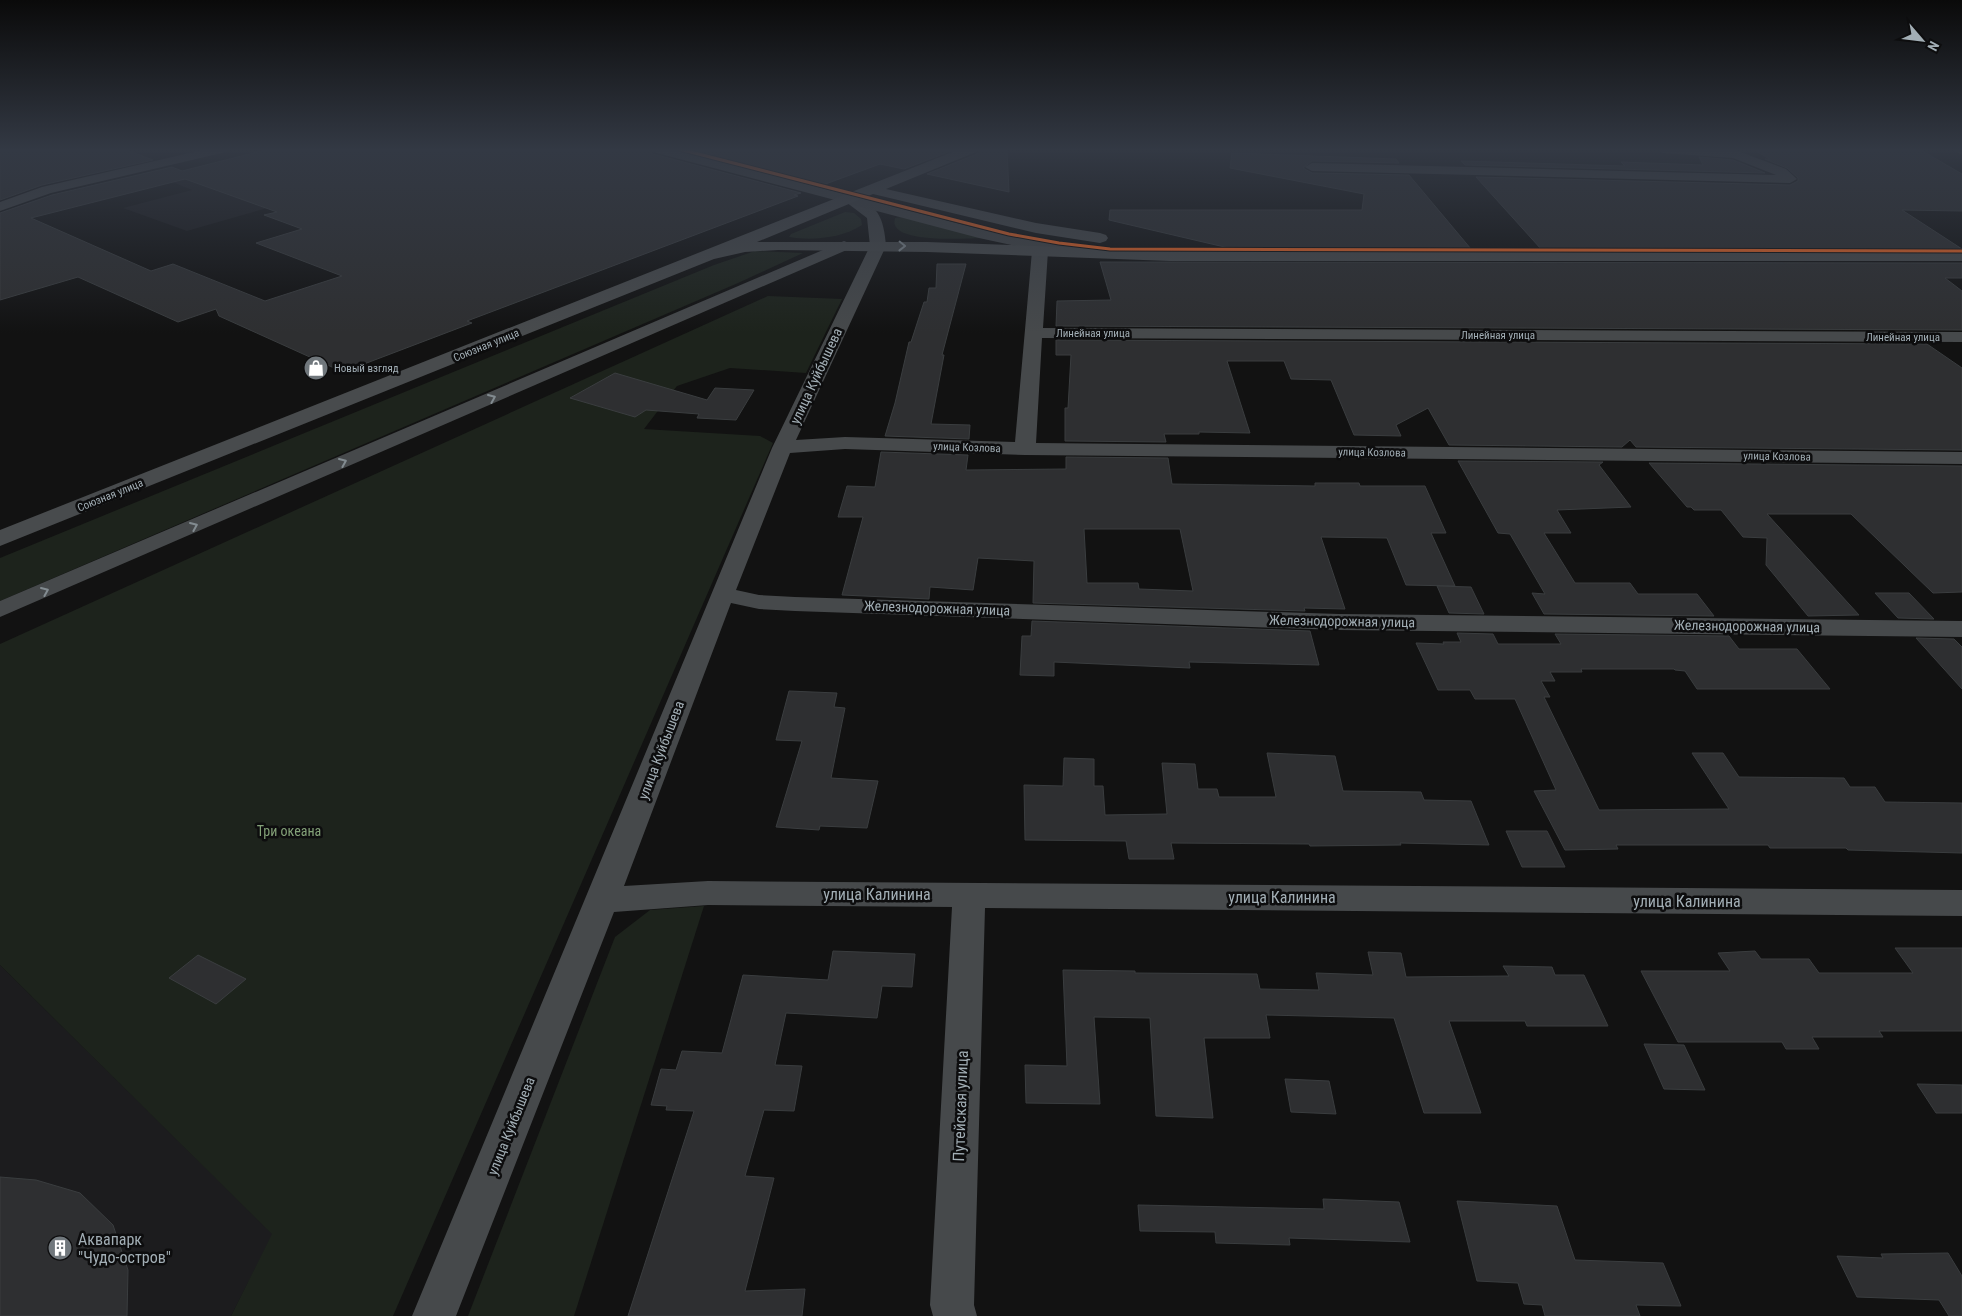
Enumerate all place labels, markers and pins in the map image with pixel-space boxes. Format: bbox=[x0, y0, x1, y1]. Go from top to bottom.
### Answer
shop icon: Новый взгляд bbox=[303, 355, 329, 381]
place label: Новый взгляд bbox=[334, 362, 399, 375]
place label: Аквапарк "Чудо-остров" bbox=[78, 1230, 171, 1267]
building icon: Аквапарк "Чудо-остров" bbox=[47, 1235, 73, 1261]

